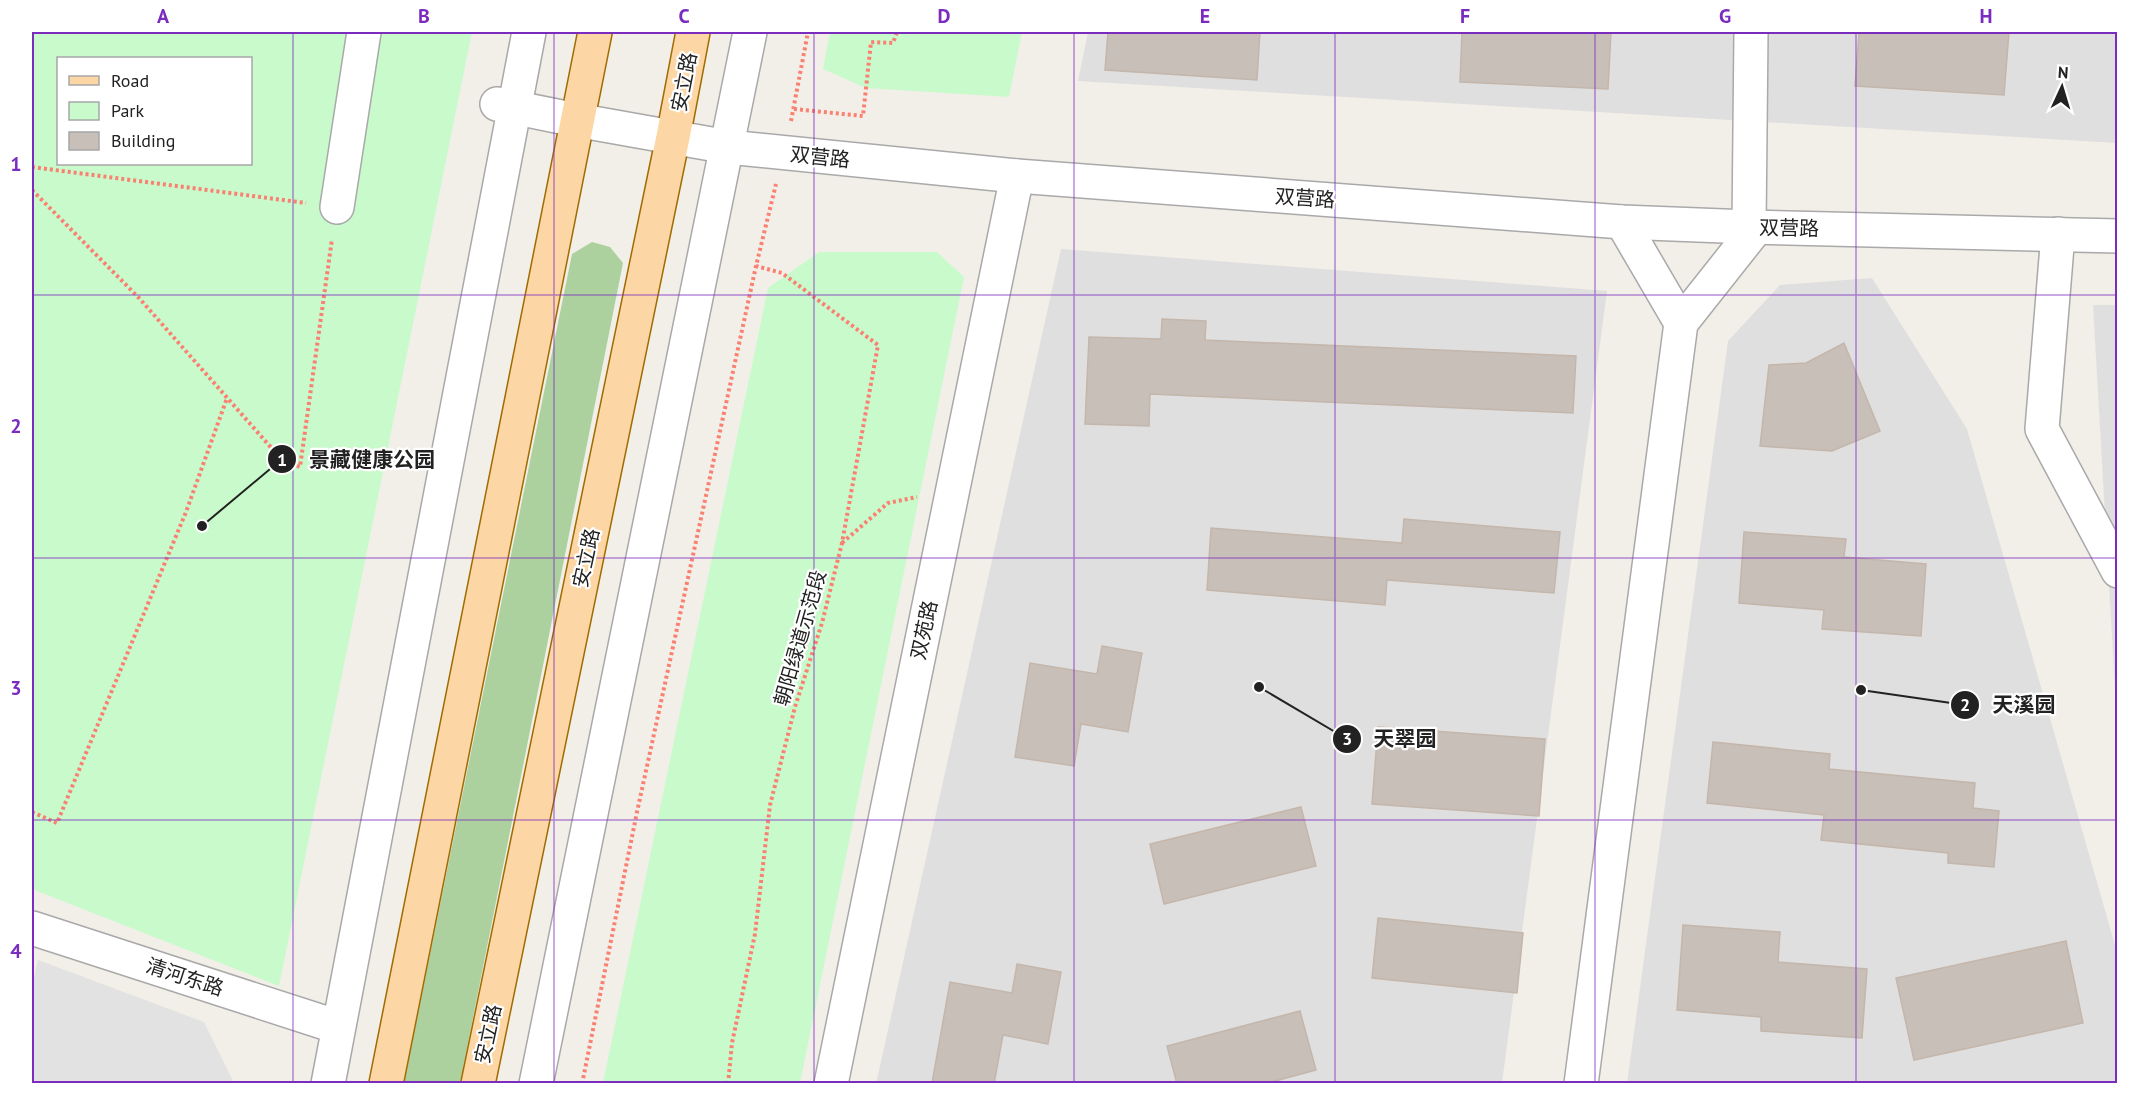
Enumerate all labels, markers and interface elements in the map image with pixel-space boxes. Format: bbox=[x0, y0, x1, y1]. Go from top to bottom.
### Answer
text: A bbox=[157, 3, 170, 29]
text: B bbox=[418, 3, 430, 29]
text: C bbox=[678, 3, 690, 29]
text: D bbox=[938, 3, 951, 29]
text: E bbox=[1200, 3, 1210, 29]
text: F bbox=[1460, 3, 1470, 29]
text: G bbox=[1719, 3, 1731, 29]
text: H bbox=[1979, 3, 1993, 29]
street label: 安立路 bbox=[666, 50, 702, 114]
legend bbox=[57, 57, 252, 165]
north arrow bbox=[2032, 57, 2092, 117]
text: N bbox=[2057, 62, 2069, 82]
text: Road bbox=[111, 69, 149, 92]
text: Park bbox=[111, 99, 144, 122]
text: Building bbox=[111, 129, 175, 152]
street label: 双营路 bbox=[789, 141, 851, 173]
text: 1 bbox=[10, 151, 22, 177]
street label: 双营路 bbox=[1274, 183, 1336, 213]
street label: 双营路 bbox=[1759, 214, 1819, 242]
text: 2 bbox=[10, 413, 22, 439]
callout: 景藏健康公园 bbox=[267, 440, 447, 479]
text: 景藏健康公园 bbox=[309, 446, 435, 473]
text: 1 bbox=[277, 448, 287, 471]
street label: 安立路 bbox=[567, 526, 605, 590]
street label: 朝阳绿道示范段 bbox=[768, 567, 832, 709]
street label: 双苑路 bbox=[905, 598, 943, 662]
text: 3 bbox=[10, 675, 22, 701]
callout: 天溪园 bbox=[1950, 685, 2067, 724]
text: 天溪园 bbox=[1993, 691, 2056, 718]
text: 2 bbox=[1960, 693, 1970, 716]
callout: 天翠园 bbox=[1332, 719, 1449, 758]
text: 天翠园 bbox=[1374, 725, 1437, 752]
text: 3 bbox=[1342, 727, 1352, 750]
text: 4 bbox=[10, 938, 22, 964]
street label: 清河东路 bbox=[143, 952, 227, 1002]
street label: 安立路 bbox=[469, 1002, 507, 1066]

